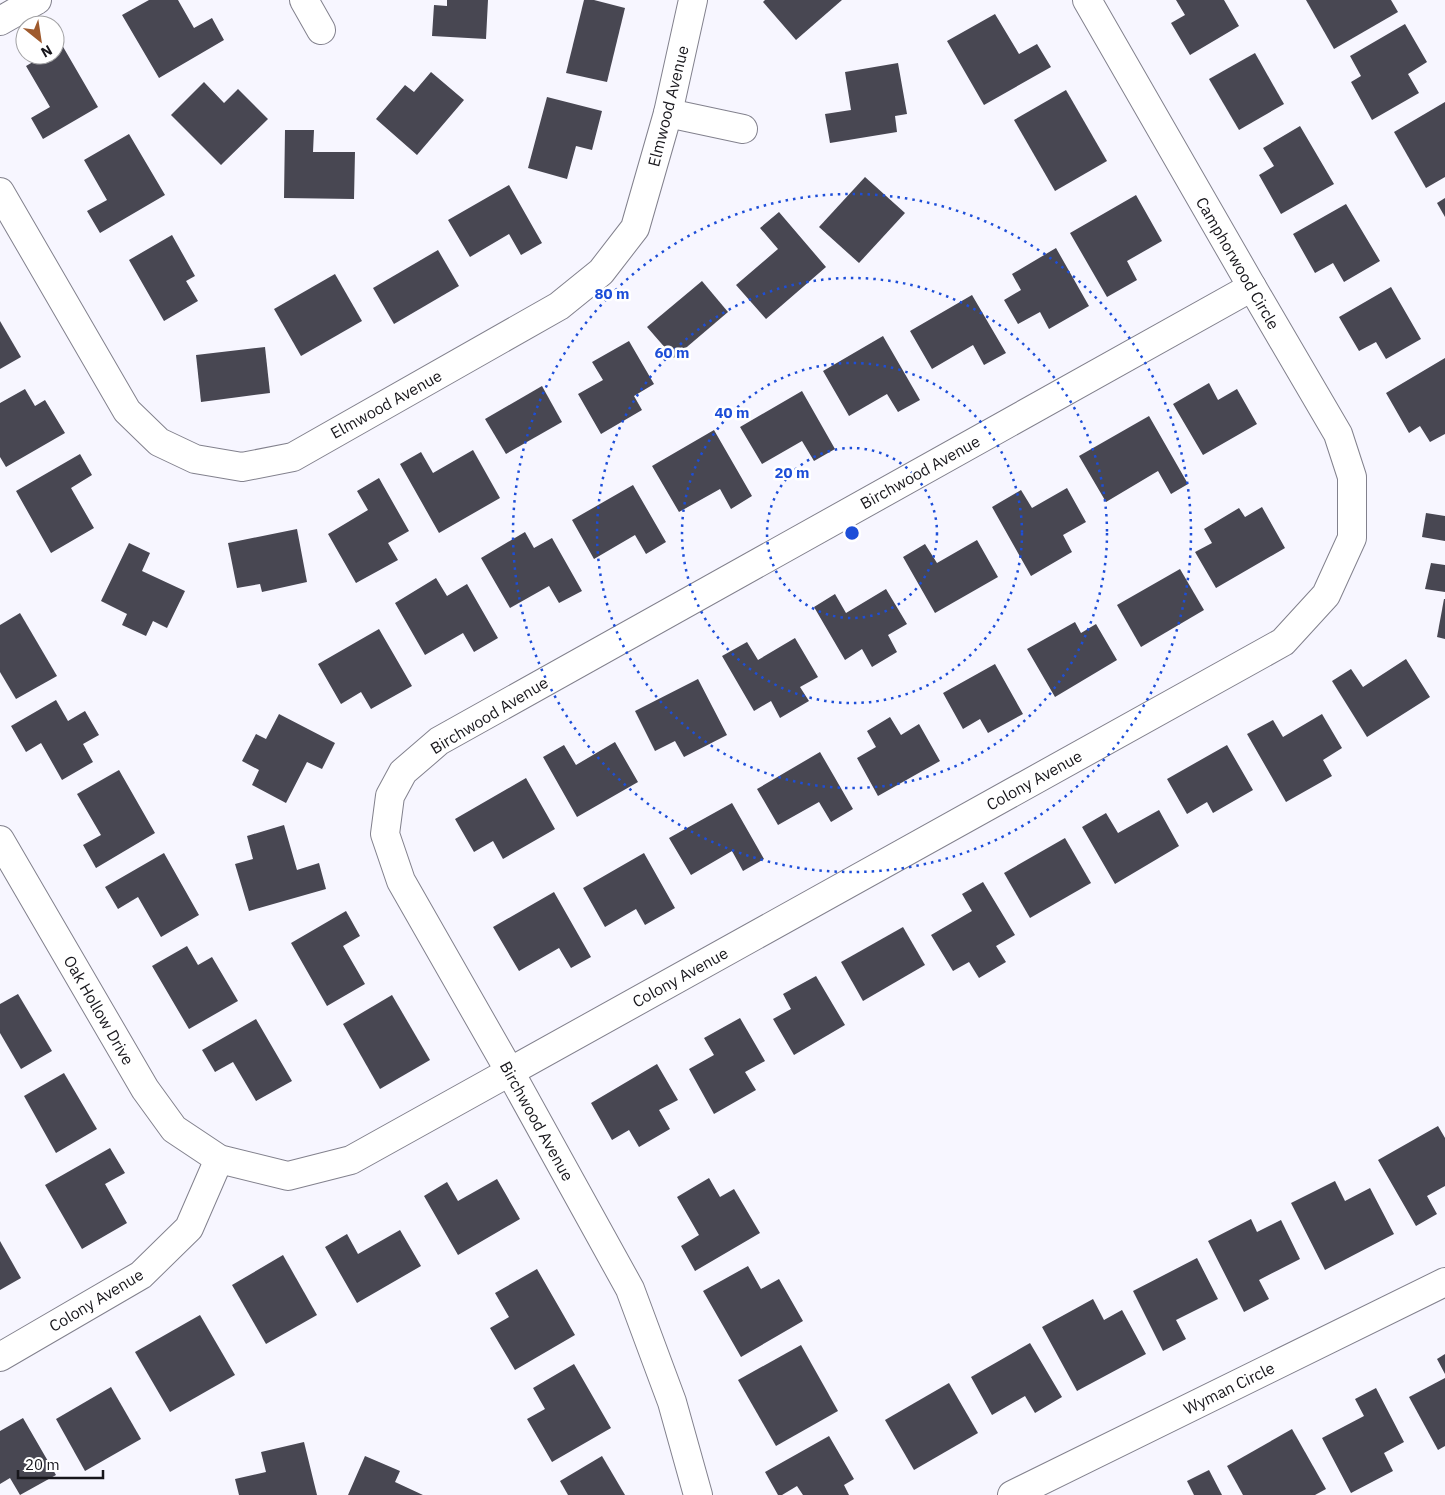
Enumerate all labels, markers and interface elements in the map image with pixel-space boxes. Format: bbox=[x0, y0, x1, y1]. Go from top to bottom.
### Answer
north arrow bbox=[15, 15, 65, 65]
text: N bbox=[38, 41, 55, 62]
street label: Elmwood Avenue bbox=[643, 43, 693, 169]
street label: Camphorwood Circle bbox=[1192, 193, 1284, 333]
text: 80 m bbox=[595, 284, 629, 303]
text: 60 m bbox=[655, 343, 689, 362]
street label: Elmwood Avenue bbox=[327, 365, 445, 443]
text: 40 m bbox=[715, 403, 749, 422]
street label: Birchwood Avenue bbox=[857, 431, 984, 513]
text: 20 m bbox=[775, 463, 809, 482]
centre of rings bbox=[843, 524, 861, 542]
street label: Birchwood Avenue bbox=[426, 672, 552, 758]
street label: Colony Avenue bbox=[983, 745, 1086, 815]
street label: Colony Avenue bbox=[629, 942, 732, 1012]
street label: Oak Hollow Drive bbox=[60, 952, 139, 1068]
street label: Birchwood Avenue bbox=[496, 1058, 578, 1185]
street label: Colony Avenue bbox=[45, 1264, 147, 1336]
street label: Wyman Circle bbox=[1180, 1357, 1278, 1419]
scale bar bbox=[18, 1448, 102, 1480]
text: 20 m bbox=[25, 1455, 60, 1474]

